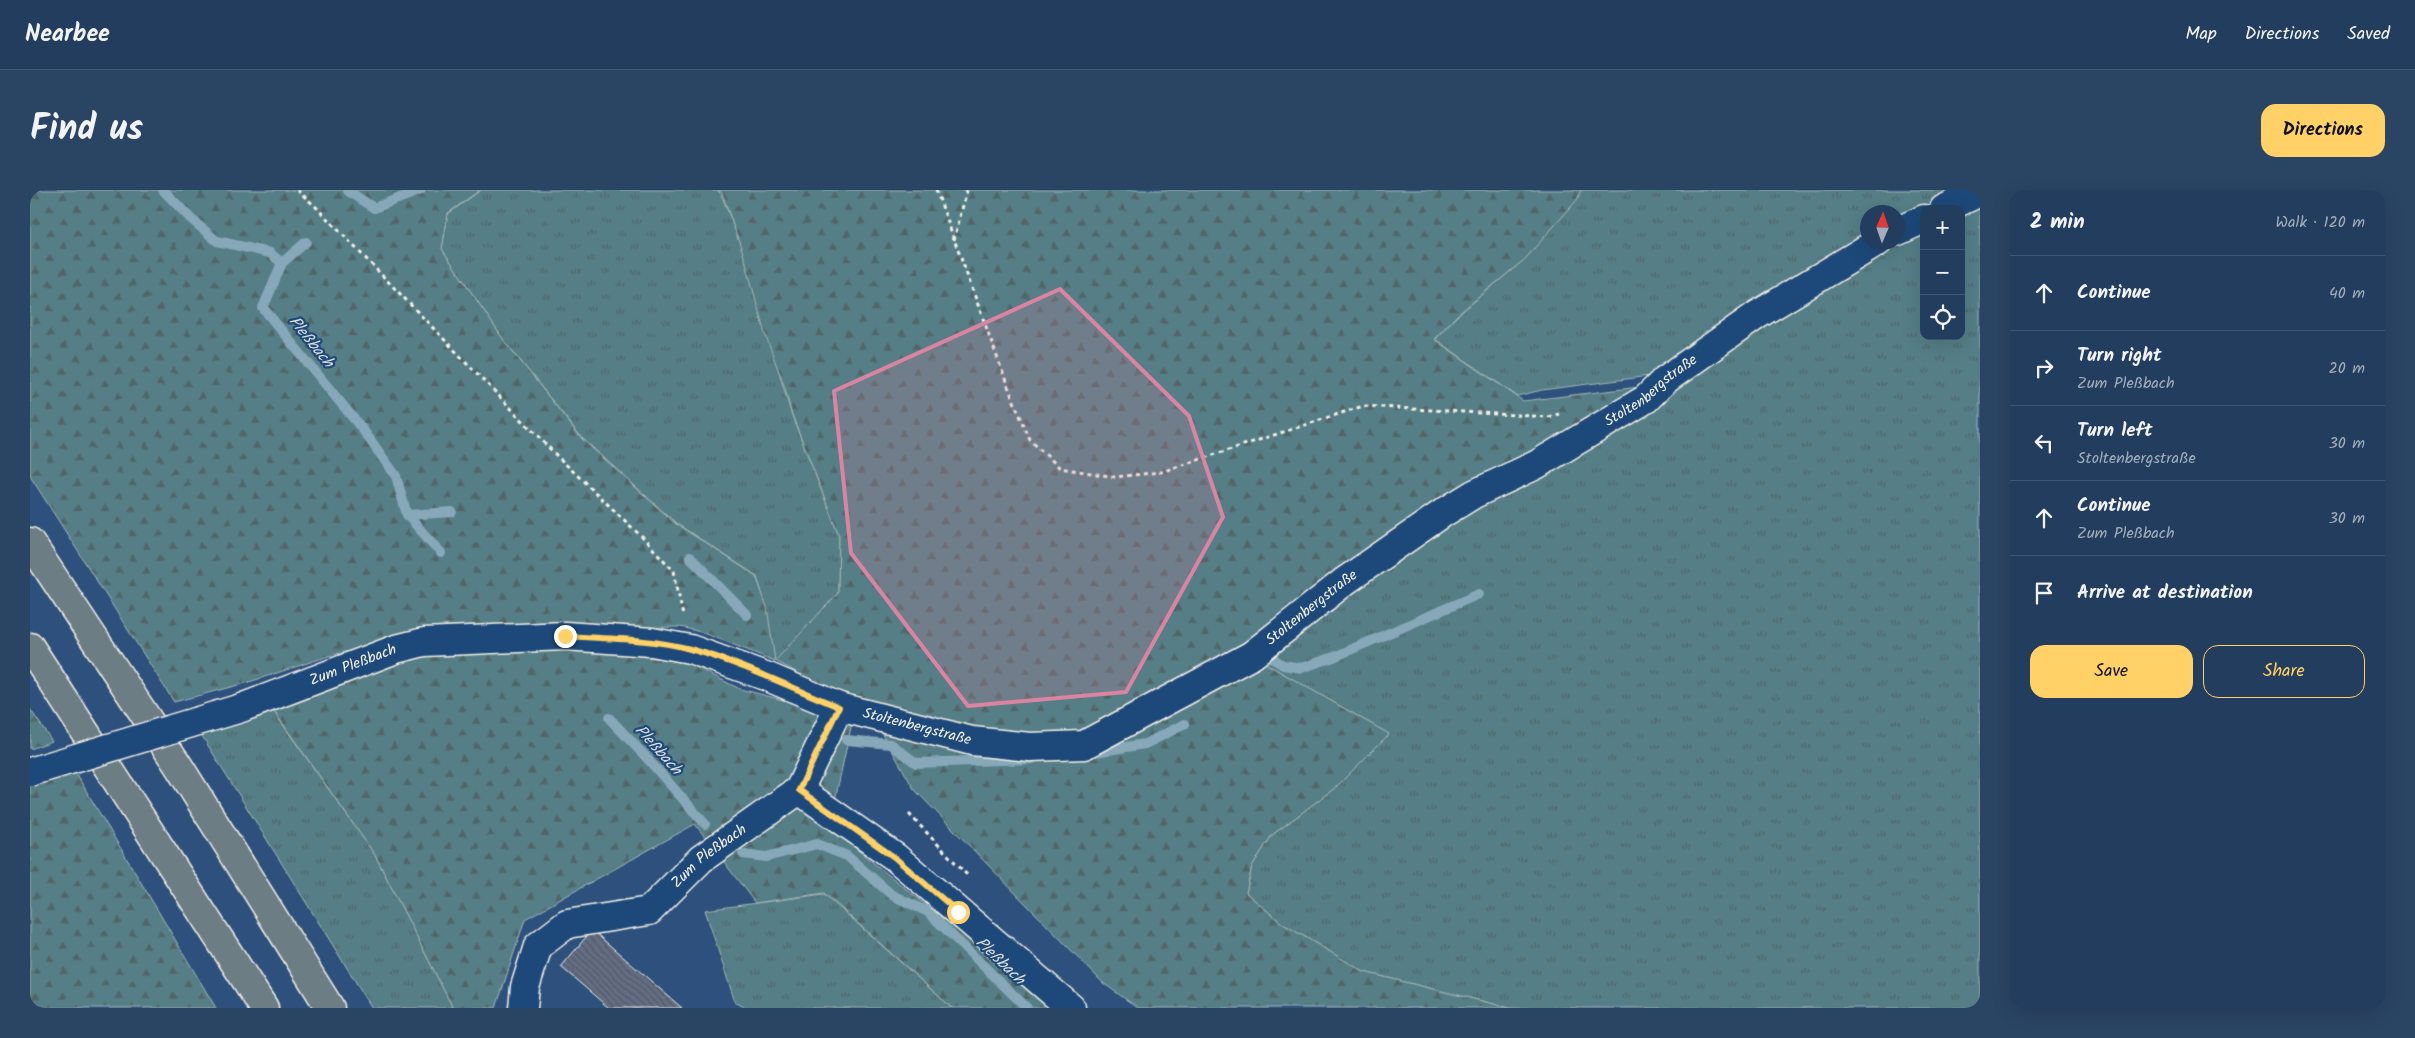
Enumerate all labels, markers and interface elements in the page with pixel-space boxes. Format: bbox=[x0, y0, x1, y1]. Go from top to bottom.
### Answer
text: Nearbee bbox=[25, 15, 110, 54]
text: Map bbox=[2185, 20, 2217, 49]
text: Directions bbox=[2245, 20, 2319, 49]
text: Saved bbox=[2347, 20, 2390, 49]
text: Find us bbox=[30, 102, 143, 158]
button: Directions bbox=[2261, 104, 2385, 157]
north arrow bbox=[1860, 205, 1905, 250]
map controls bbox=[1920, 205, 1965, 340]
button: + bbox=[1920, 205, 1965, 250]
text: 2 min bbox=[2030, 206, 2085, 239]
text: Walk · 120 m bbox=[2275, 210, 2365, 235]
button: − bbox=[1920, 250, 1965, 295]
text: Continue bbox=[2077, 278, 2150, 308]
icon: ahead bbox=[2030, 279, 2058, 307]
text: 40 m bbox=[2329, 281, 2365, 306]
button: locate bbox=[1920, 295, 1965, 340]
water label: Pleßbach bbox=[282, 311, 341, 375]
text: Turn right bbox=[2077, 341, 2162, 371]
street label: Stoltenbergstraße bbox=[1600, 348, 1703, 433]
icon: right bbox=[2030, 354, 2058, 382]
text: 20 m bbox=[2329, 356, 2365, 381]
text: Zum Pleßbach bbox=[2077, 371, 2175, 396]
text: Turn left bbox=[2077, 416, 2152, 446]
icon: left bbox=[2030, 429, 2058, 457]
text: 30 m bbox=[2329, 431, 2365, 456]
text: Stoltenbergstraße bbox=[2077, 446, 2196, 471]
text: Continue bbox=[2077, 491, 2150, 521]
icon: ahead bbox=[2030, 504, 2058, 532]
text: 30 m bbox=[2329, 506, 2365, 531]
text: Zum Pleßbach bbox=[2077, 521, 2175, 546]
street label: Stoltenbergstraße bbox=[1261, 564, 1363, 652]
text: Arrive at destination bbox=[2077, 578, 2253, 608]
icon: arrive bbox=[2030, 579, 2058, 607]
route end bbox=[554, 625, 577, 648]
street label: Zum Pleßbach bbox=[306, 638, 400, 693]
button: Save bbox=[2030, 645, 2193, 698]
button: Share bbox=[2203, 645, 2365, 698]
street label: Stoltenbergstraße bbox=[860, 701, 974, 752]
water label: Pleßbach bbox=[628, 719, 689, 782]
street label: Zum Pleßbach bbox=[666, 818, 752, 894]
route start bbox=[947, 901, 970, 924]
water label: Pleßbach bbox=[969, 931, 1032, 992]

